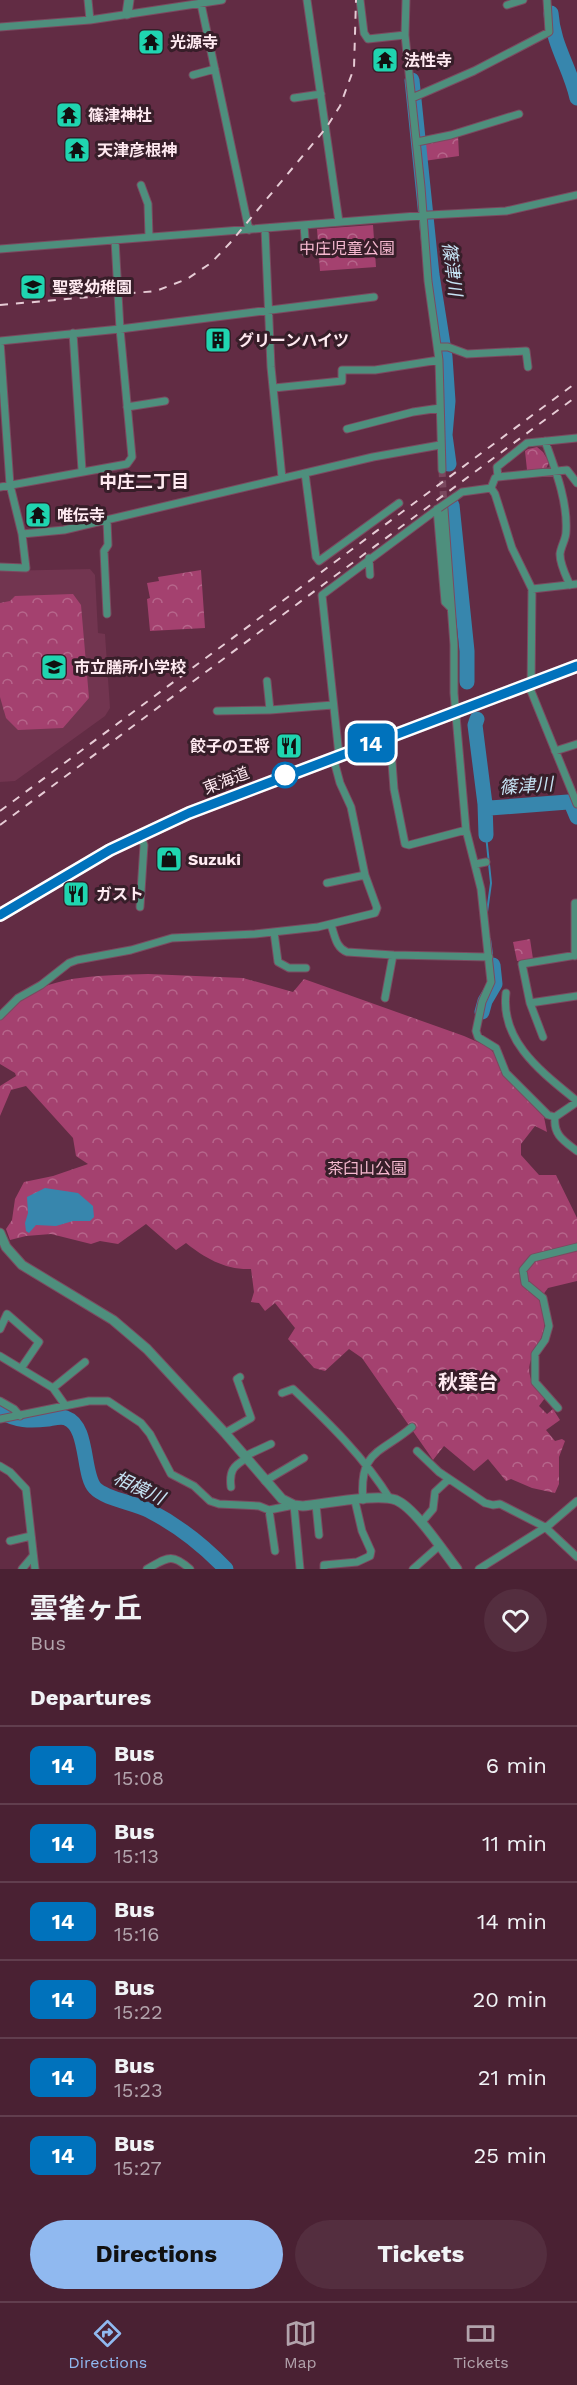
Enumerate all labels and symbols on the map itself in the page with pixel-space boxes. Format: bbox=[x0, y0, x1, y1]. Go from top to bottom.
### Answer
temple icon: 光源寺 bbox=[136, 27, 166, 57]
place label: 光源寺 bbox=[170, 33, 218, 52]
temple icon: 法性寺 bbox=[370, 45, 400, 75]
place label: 法性寺 bbox=[404, 51, 452, 70]
temple icon: 篠津神社 bbox=[54, 100, 84, 130]
place label: 篠津神社 bbox=[88, 106, 152, 125]
temple icon: 天津彦根神 bbox=[62, 135, 92, 165]
place label: 天津彦根神 bbox=[97, 141, 177, 160]
park label: 中庄児童公園 bbox=[299, 239, 395, 258]
water label: 篠津川 bbox=[439, 241, 466, 299]
school or university icon: 聖愛幼稚園 bbox=[18, 272, 48, 302]
place label: 聖愛幼稚園 bbox=[52, 278, 132, 297]
building icon: グリーンハイツ bbox=[203, 325, 233, 355]
place label: グリーンハイツ bbox=[238, 331, 349, 350]
district label: 中庄二丁目 bbox=[99, 471, 189, 492]
temple icon: 唯伝寺 bbox=[23, 500, 53, 530]
place label: 唯伝寺 bbox=[57, 506, 105, 525]
school or university icon: 市立膳所小学校 bbox=[39, 652, 69, 682]
place label: 市立膳所小学校 bbox=[74, 658, 186, 677]
line badge: 14 bbox=[344, 724, 398, 762]
restaurant icon: 餃子の王将 bbox=[274, 731, 304, 761]
place label: 餃子の王将 bbox=[190, 737, 270, 756]
unlabelled marker bbox=[272, 762, 298, 788]
street label: 東海道 bbox=[200, 763, 252, 798]
water label: 篠津川 bbox=[498, 773, 556, 798]
shop icon: Suzuki bbox=[154, 844, 184, 874]
place label: Suzuki bbox=[188, 850, 241, 869]
restaurant icon: ガスト bbox=[61, 879, 91, 909]
place label: ガスト bbox=[96, 885, 144, 904]
park label: 茶臼山公園 bbox=[327, 1159, 407, 1178]
district label: 秋葉台 bbox=[438, 1370, 498, 1394]
water label: 相模川 bbox=[110, 1467, 170, 1509]

